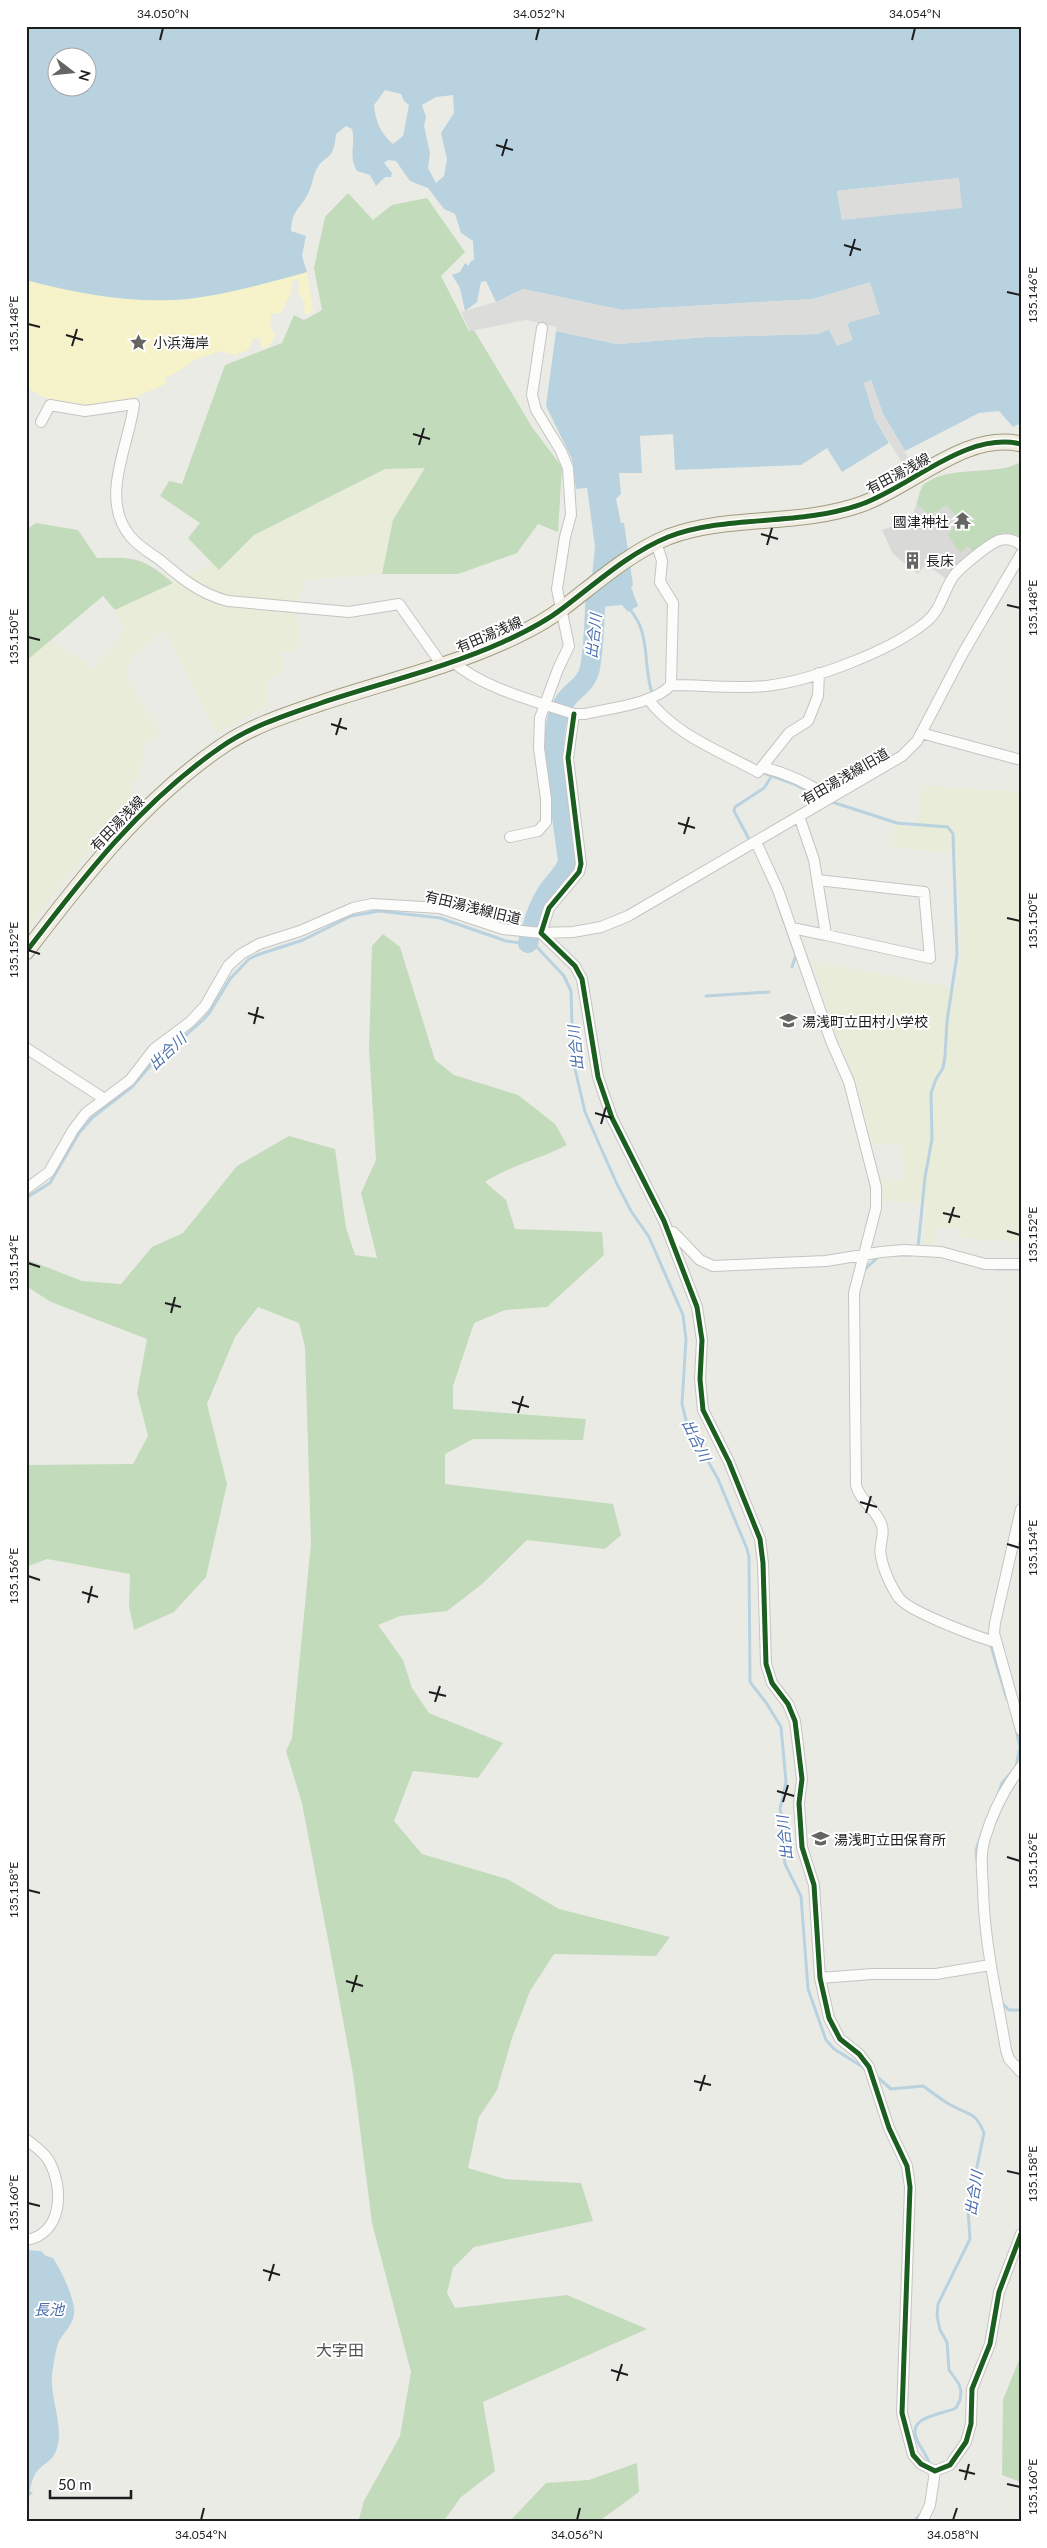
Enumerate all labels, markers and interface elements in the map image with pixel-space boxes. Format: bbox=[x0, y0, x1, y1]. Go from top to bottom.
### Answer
text: 34.050°N bbox=[137, 6, 189, 21]
text: 34.052°N bbox=[513, 6, 565, 21]
text: 34.054°N bbox=[889, 6, 941, 21]
north arrow bbox=[48, 48, 98, 98]
text: N bbox=[75, 68, 95, 83]
text: 135.146°E bbox=[1025, 267, 1040, 323]
text: 135.148°E bbox=[6, 296, 21, 352]
place icon: 小浜海岸 bbox=[129, 332, 149, 352]
place label: 小浜海岸 bbox=[153, 334, 209, 351]
street label: 有田湯浅線 bbox=[863, 449, 933, 497]
temple icon: 國津神社 bbox=[953, 511, 973, 531]
place label: 國津神社 bbox=[893, 513, 949, 530]
building icon: 長床 bbox=[902, 550, 922, 570]
place label: 長床 bbox=[926, 552, 954, 569]
text: 135.148°E bbox=[1025, 580, 1040, 636]
text: 135.150°E bbox=[6, 609, 21, 665]
water label: 出合川 bbox=[582, 611, 605, 659]
street label: 有田湯浅線 bbox=[453, 613, 525, 655]
street label: 有田湯浅線旧道 bbox=[798, 744, 892, 808]
street label: 有田湯浅線 bbox=[87, 792, 147, 854]
street label: 有田湯浅線旧道 bbox=[423, 887, 523, 927]
text: 135.150°E bbox=[1025, 893, 1040, 949]
text: 135.152°E bbox=[6, 922, 21, 978]
school or university icon: 湯浅町立田村小学校 bbox=[778, 1011, 798, 1031]
place label: 湯浅町立田村小学校 bbox=[802, 1013, 928, 1030]
water label: 出合川 bbox=[564, 1023, 586, 1071]
water label: 出合川 bbox=[144, 1028, 191, 1073]
text: 135.152°E bbox=[1025, 1207, 1040, 1263]
text: 135.154°E bbox=[6, 1235, 21, 1291]
water label: 出合川 bbox=[679, 1416, 716, 1466]
text: 135.154°E bbox=[1025, 1520, 1040, 1576]
text: 135.156°E bbox=[6, 1548, 21, 1604]
water label: 出合川 bbox=[772, 1813, 795, 1861]
school or university icon: 湯浅町立田保育所 bbox=[810, 1829, 830, 1849]
place label: 湯浅町立田保育所 bbox=[834, 1831, 946, 1848]
text: 135.156°E bbox=[1025, 1833, 1040, 1889]
text: 135.158°E bbox=[6, 1862, 21, 1918]
text: 135.158°E bbox=[1025, 2146, 1040, 2202]
water label: 出合川 bbox=[961, 2167, 986, 2217]
text: 135.160°E bbox=[6, 2175, 21, 2231]
water label: 長池 bbox=[34, 2300, 66, 2318]
district label: 大字田 bbox=[316, 2340, 364, 2359]
text: 135.160°E bbox=[1025, 2459, 1040, 2515]
scale bar bbox=[50, 2468, 131, 2500]
text: 50 m bbox=[58, 2475, 92, 2493]
text: 34.054°N bbox=[175, 2527, 227, 2542]
text: 34.056°N bbox=[551, 2527, 603, 2542]
text: 34.058°N bbox=[927, 2527, 979, 2542]

